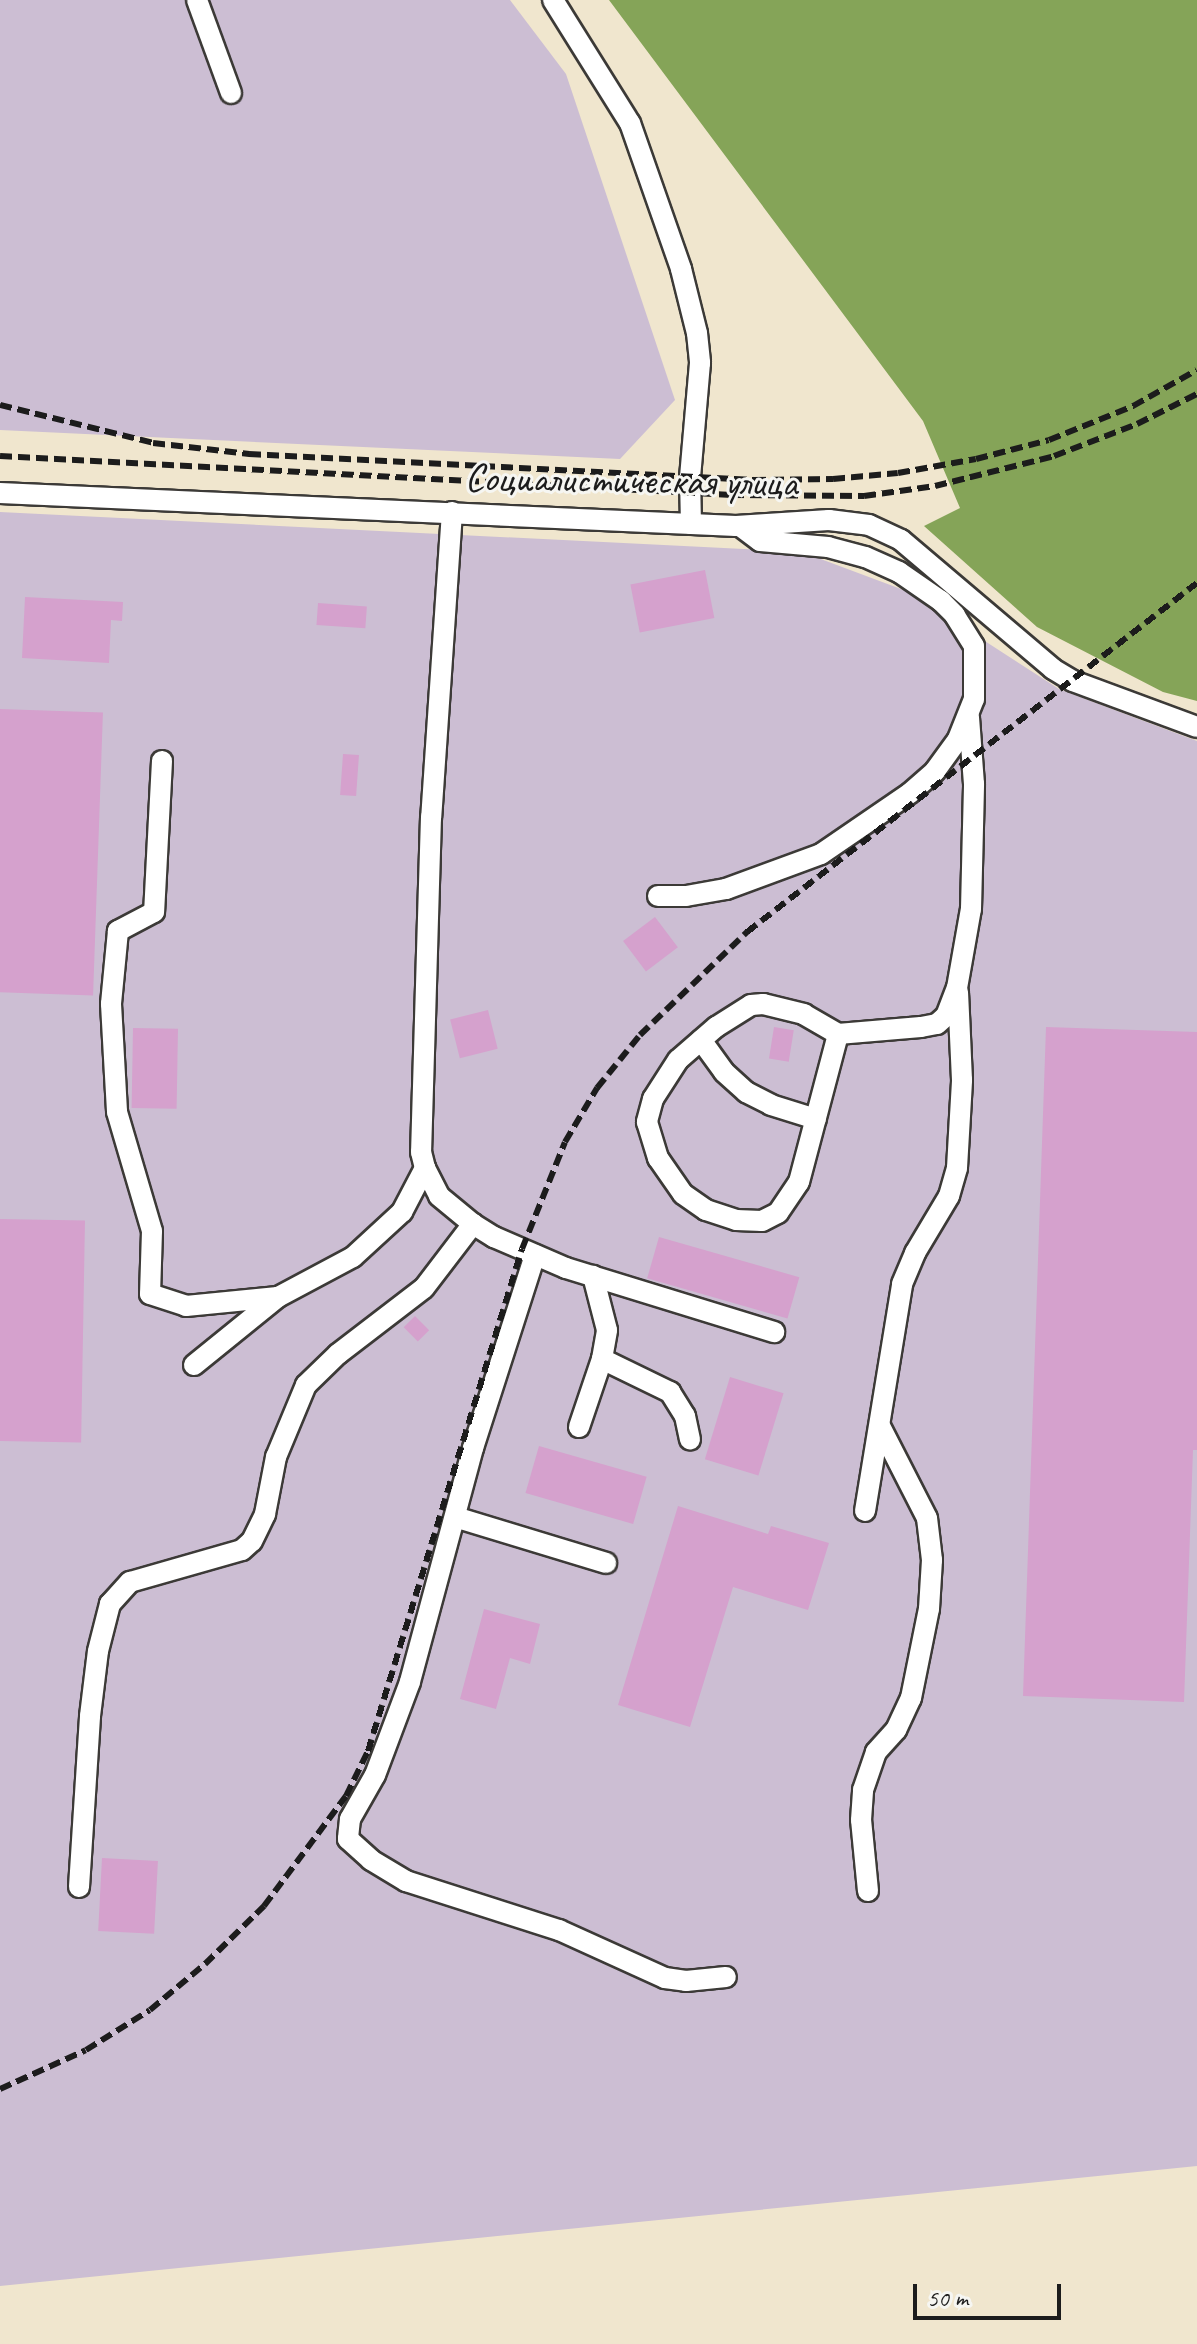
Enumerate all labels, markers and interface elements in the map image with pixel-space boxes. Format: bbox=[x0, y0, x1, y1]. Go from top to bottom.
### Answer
street label: Социалистическая улица bbox=[462, 453, 800, 507]
scale bar bbox=[917, 2268, 1065, 2318]
text: 50 m bbox=[927, 2283, 968, 2313]

